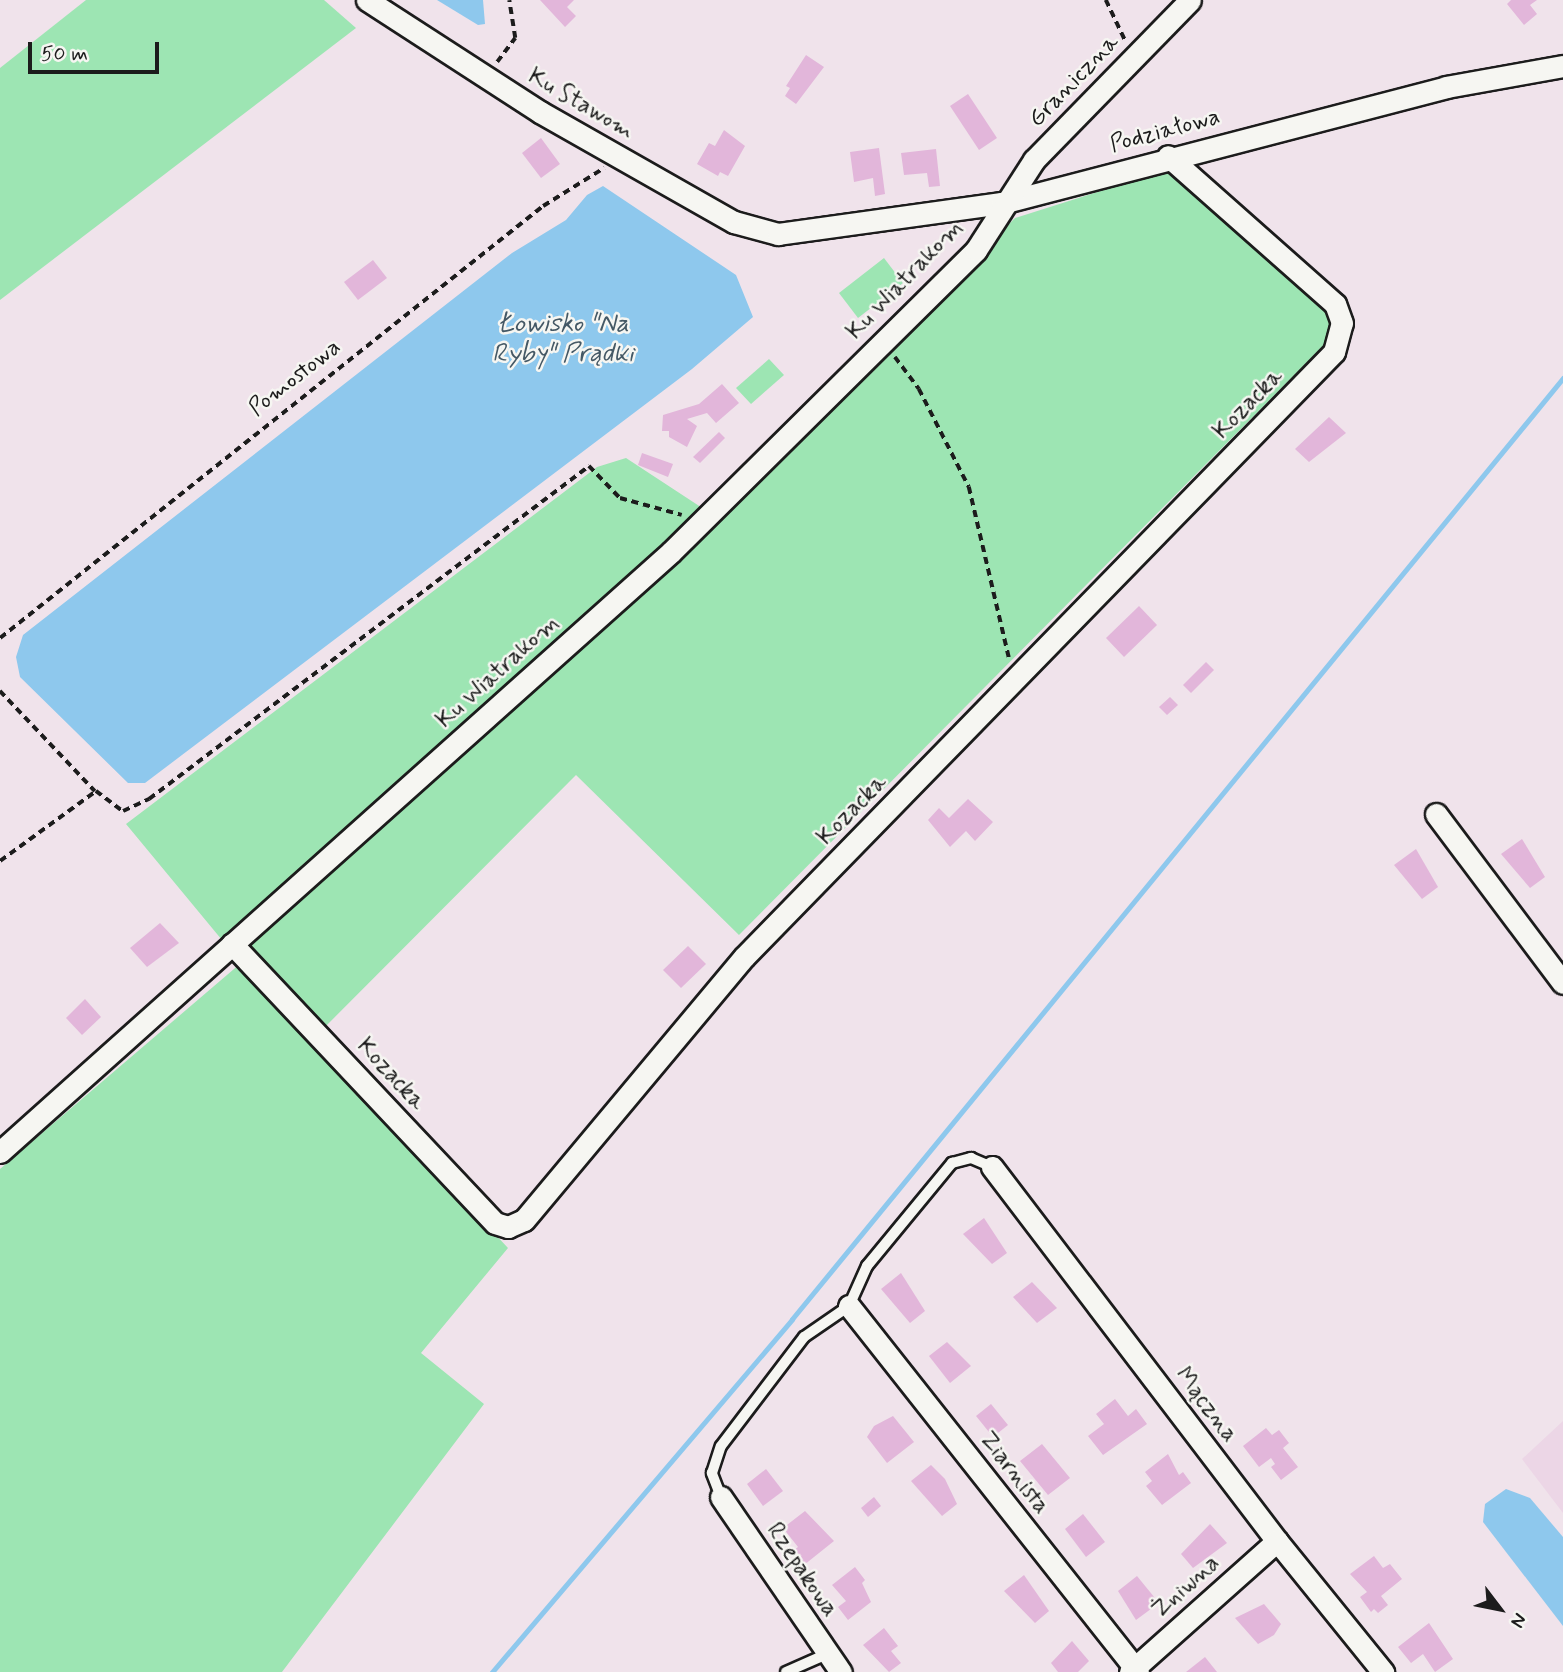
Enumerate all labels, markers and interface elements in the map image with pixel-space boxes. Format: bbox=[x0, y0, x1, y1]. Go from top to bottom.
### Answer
scale bar bbox=[32, 28, 163, 72]
street label: Graniczna bbox=[1023, 29, 1125, 133]
text: 50 m bbox=[41, 40, 88, 68]
street label: Ku Stawom bbox=[523, 62, 639, 146]
street label: Podziałowa bbox=[1107, 103, 1223, 159]
street label: Ku Wiatrakom bbox=[842, 216, 968, 344]
water label: Łowisko "Na Ryby" Prądki bbox=[492, 309, 634, 370]
street label: Pomostowa bbox=[243, 333, 347, 423]
street label: Kozacka bbox=[1207, 362, 1289, 446]
street label: Ku Wiatrakom bbox=[432, 611, 564, 733]
street label: Kozacka bbox=[811, 768, 893, 852]
street label: Kozacka bbox=[351, 1032, 431, 1116]
street label: Mączna bbox=[1168, 1362, 1244, 1448]
street label: Ziarnista bbox=[973, 1426, 1055, 1520]
street label: Rzepakowa bbox=[760, 1517, 844, 1623]
street label: Żniwna bbox=[1146, 1549, 1226, 1625]
north arrow bbox=[1465, 1574, 1535, 1644]
text: N bbox=[1504, 1608, 1532, 1632]

